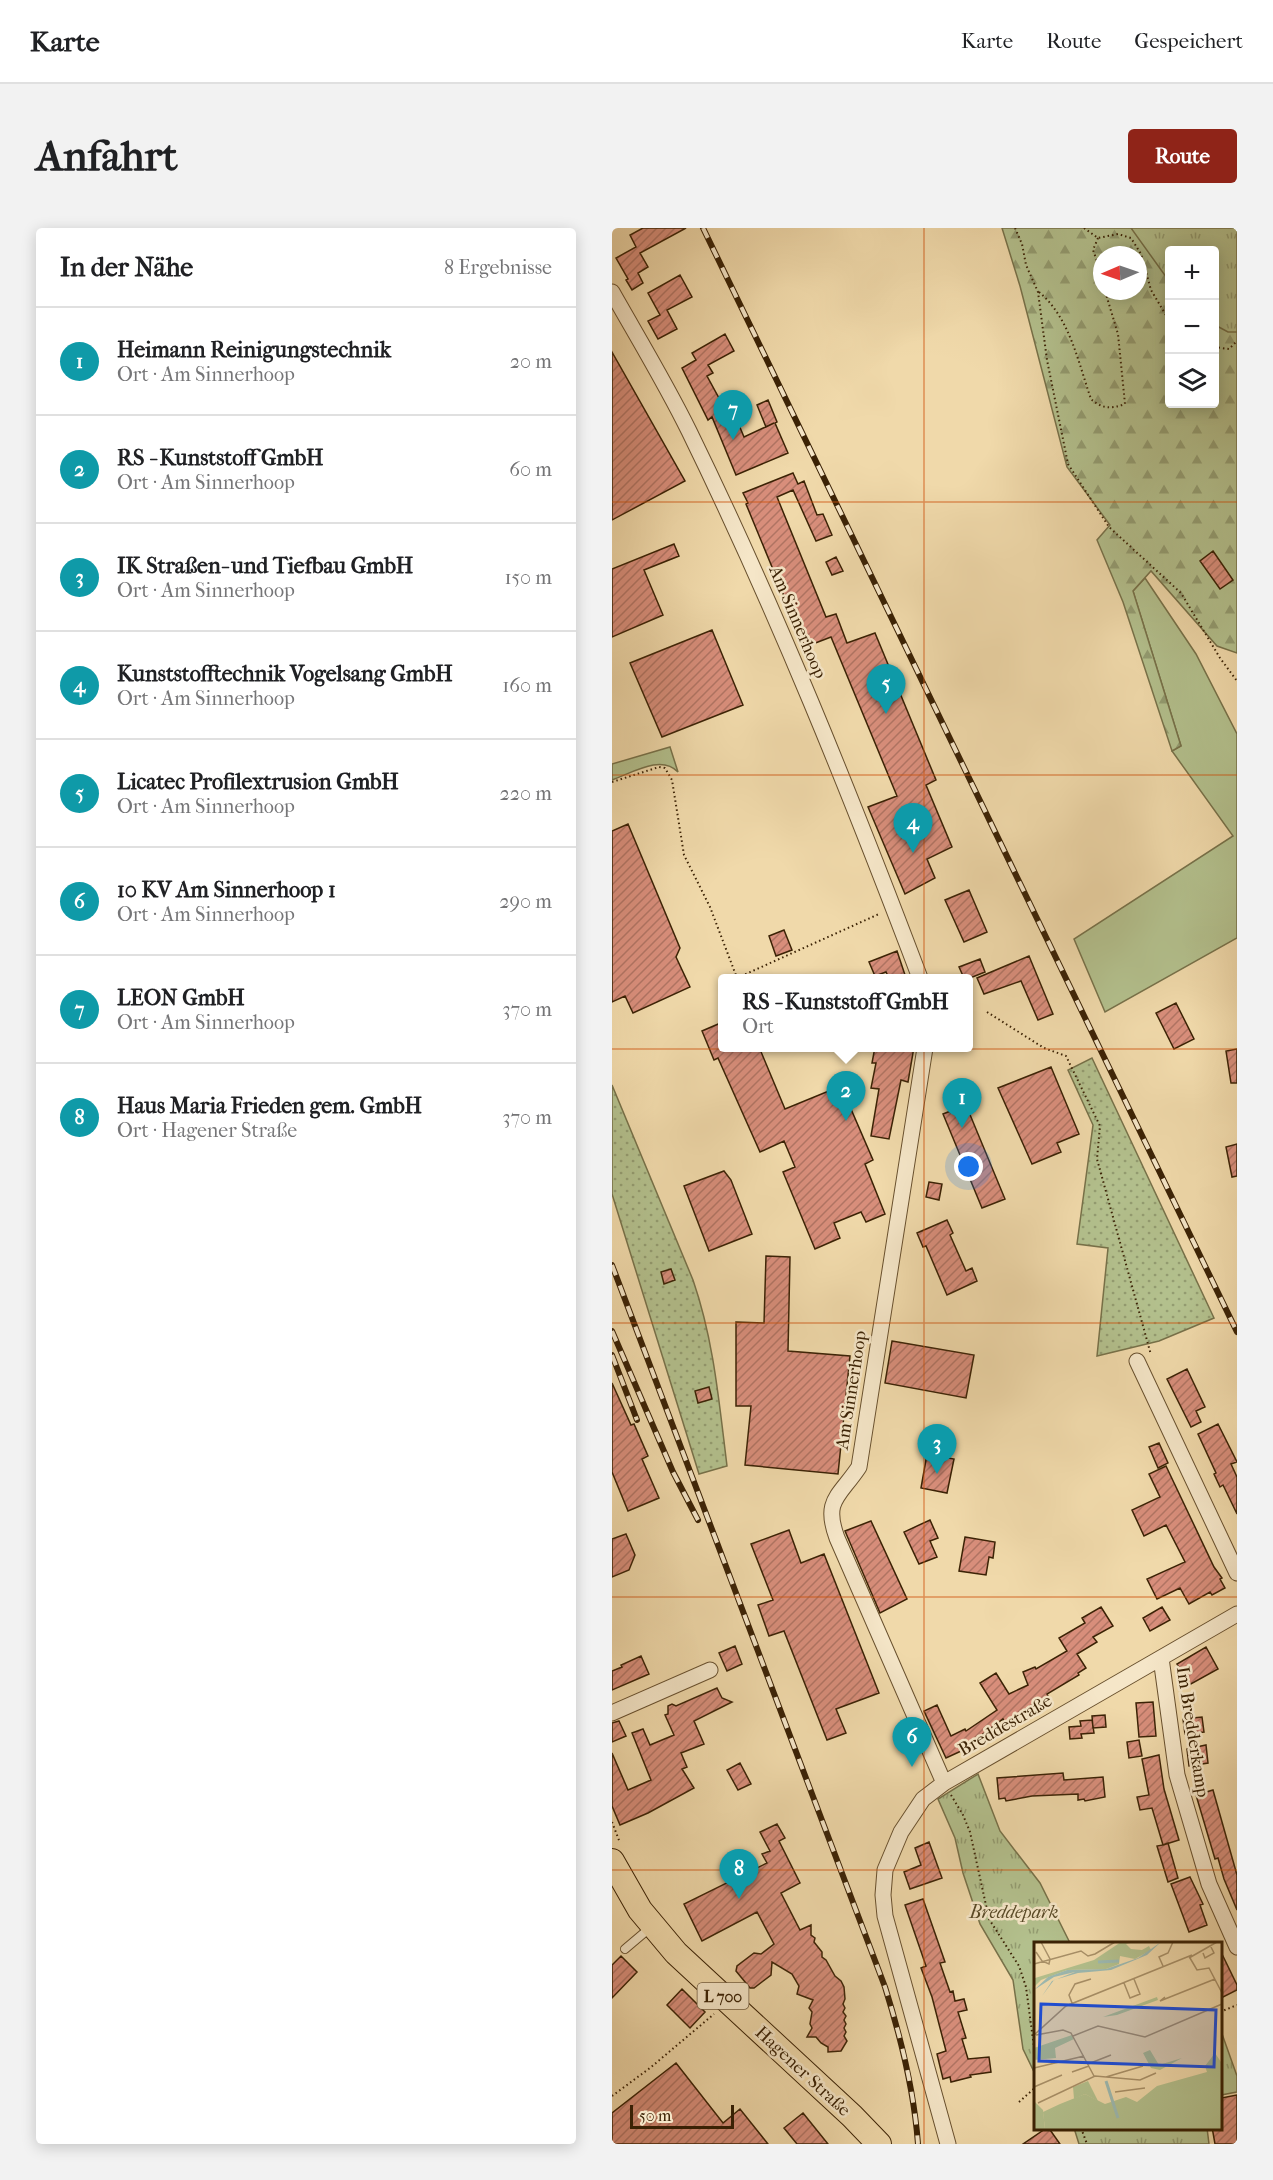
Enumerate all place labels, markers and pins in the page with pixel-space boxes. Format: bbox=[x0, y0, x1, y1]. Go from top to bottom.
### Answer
pin: 7 bbox=[714, 390, 752, 440]
pin: 5 bbox=[866, 664, 906, 714]
pin: 4 bbox=[894, 804, 932, 853]
pin: 2 bbox=[826, 1072, 866, 1121]
pin: 1 bbox=[942, 1078, 982, 1128]
pin: 3 bbox=[918, 1424, 956, 1474]
pin: 6 bbox=[892, 1718, 932, 1767]
pin: 8 bbox=[720, 1850, 758, 1899]

